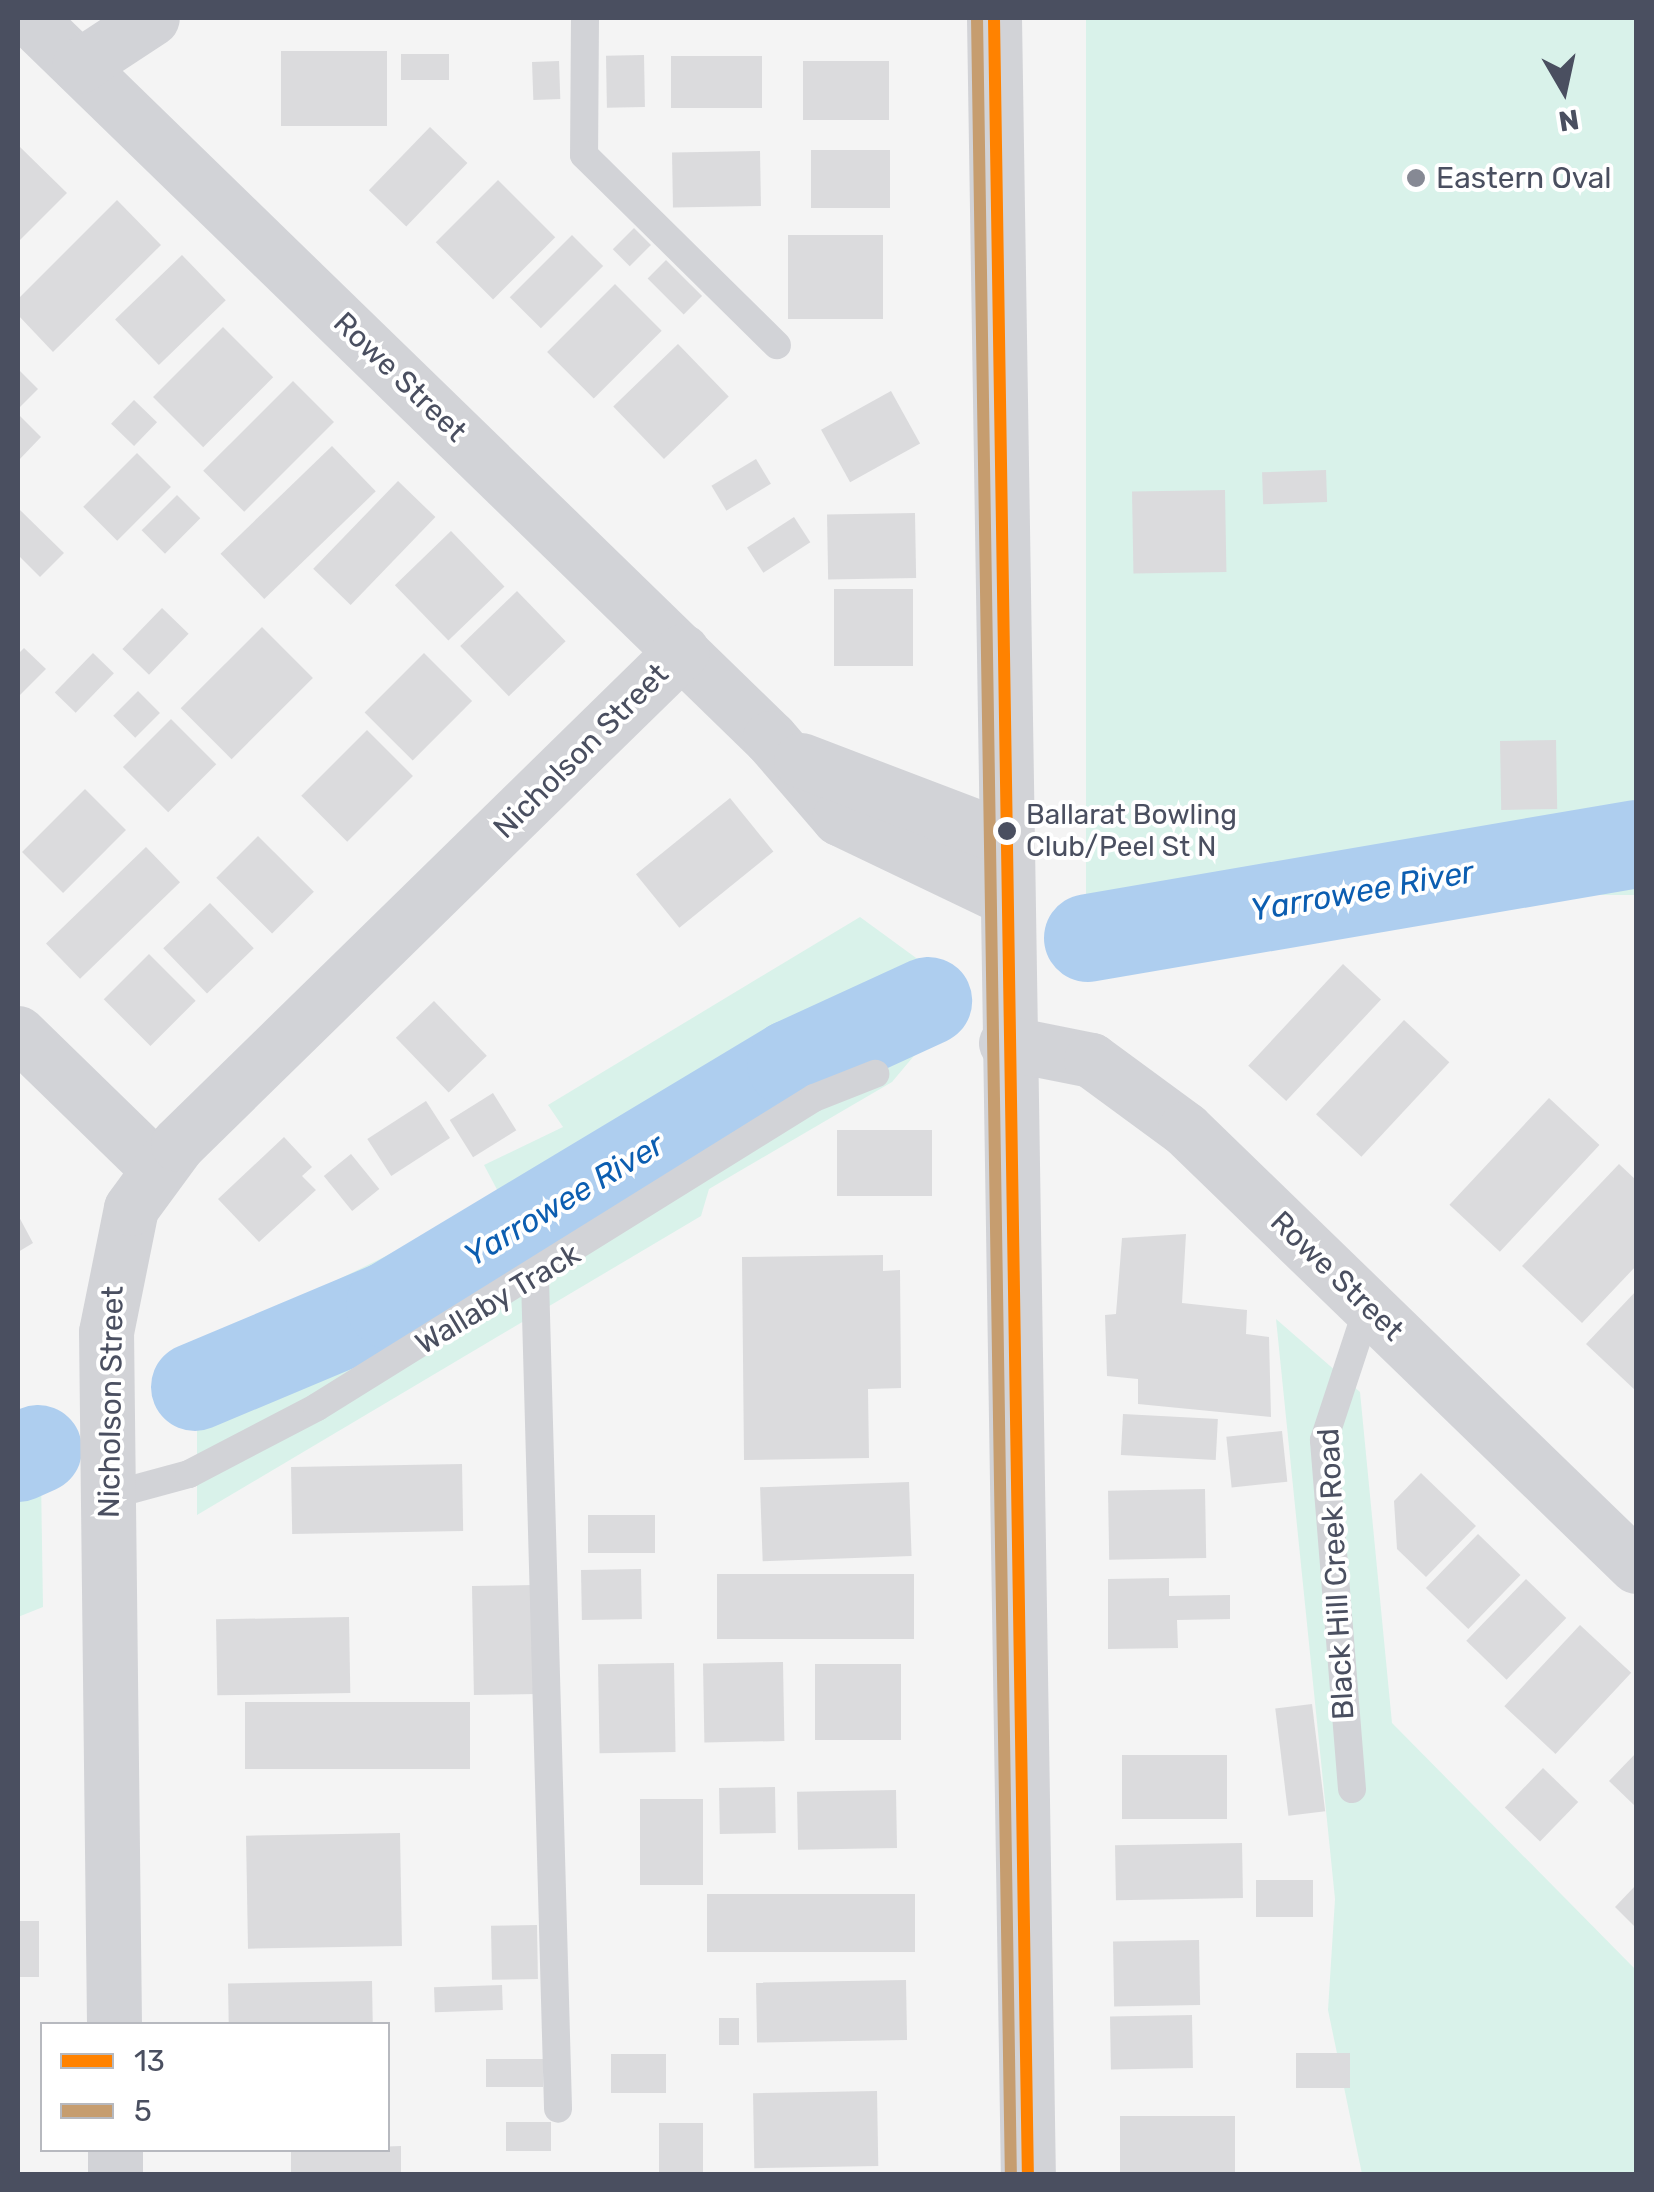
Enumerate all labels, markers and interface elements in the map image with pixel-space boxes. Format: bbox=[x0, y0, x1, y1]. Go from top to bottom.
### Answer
north arrow bbox=[1514, 40, 1614, 140]
text: N bbox=[1556, 102, 1581, 138]
place label: Eastern Oval bbox=[1436, 160, 1612, 196]
marker: Eastern Oval bbox=[1405, 167, 1427, 189]
street label: Rowe Street bbox=[326, 305, 474, 449]
street label: Nicholson Street bbox=[486, 656, 676, 846]
place label: Ballarat Bowling Club/Peel St N bbox=[1026, 798, 1237, 864]
marker: Ballarat Bowling Club/Peel St N bbox=[997, 821, 1017, 841]
water label: Yarrowee River bbox=[1247, 852, 1477, 930]
water label: Yarrowee River bbox=[457, 1125, 671, 1275]
street label: Rowe Street bbox=[1263, 1204, 1411, 1348]
street label: Wallaby Track bbox=[409, 1235, 587, 1363]
street label: Nicholson Street bbox=[91, 1286, 131, 1518]
street label: Black Hill Creek Road bbox=[1310, 1427, 1362, 1721]
legend bbox=[40, 2022, 390, 2152]
text: 13 bbox=[134, 2043, 165, 2079]
text: 5 bbox=[134, 2093, 152, 2129]

